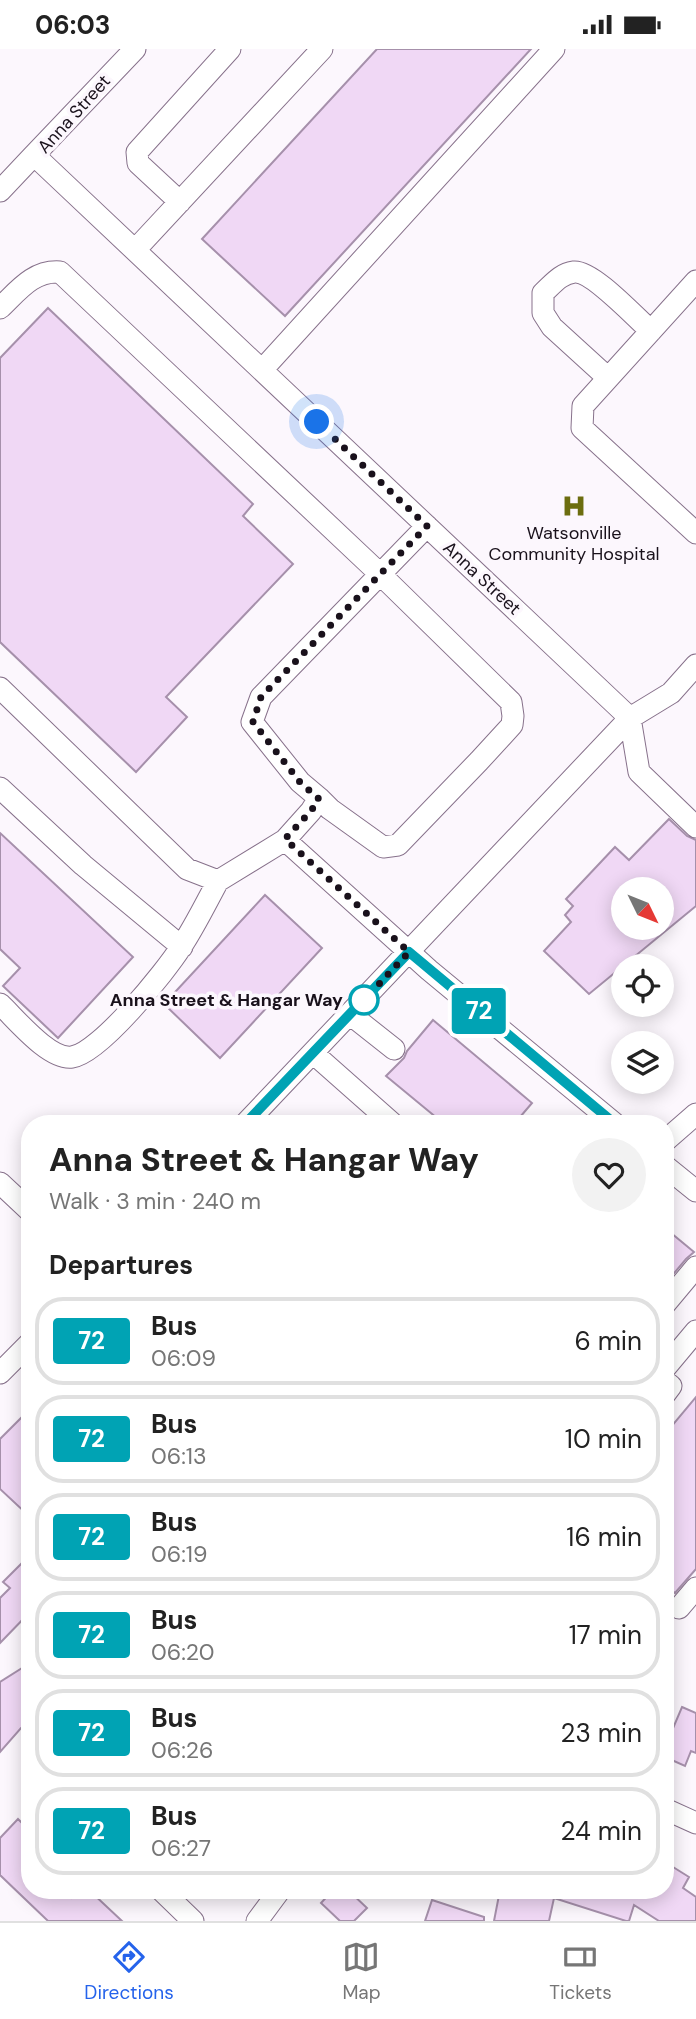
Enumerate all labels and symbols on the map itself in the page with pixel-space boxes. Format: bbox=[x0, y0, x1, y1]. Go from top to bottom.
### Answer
street label: Anna Street bbox=[32, 69, 116, 159]
your location bbox=[299, 404, 334, 439]
hospital icon: Watsonville Community Hospital bbox=[560, 492, 588, 520]
place label: Watsonville Community Hospital bbox=[489, 521, 659, 566]
street label: Anna Street bbox=[438, 536, 526, 620]
north arrow bbox=[611, 877, 674, 940]
marker: Anna Street & Hangar Way bbox=[349, 985, 379, 1015]
place label: Anna Street & Hangar Way bbox=[110, 988, 343, 1012]
line badge: 72 bbox=[448, 988, 510, 1034]

